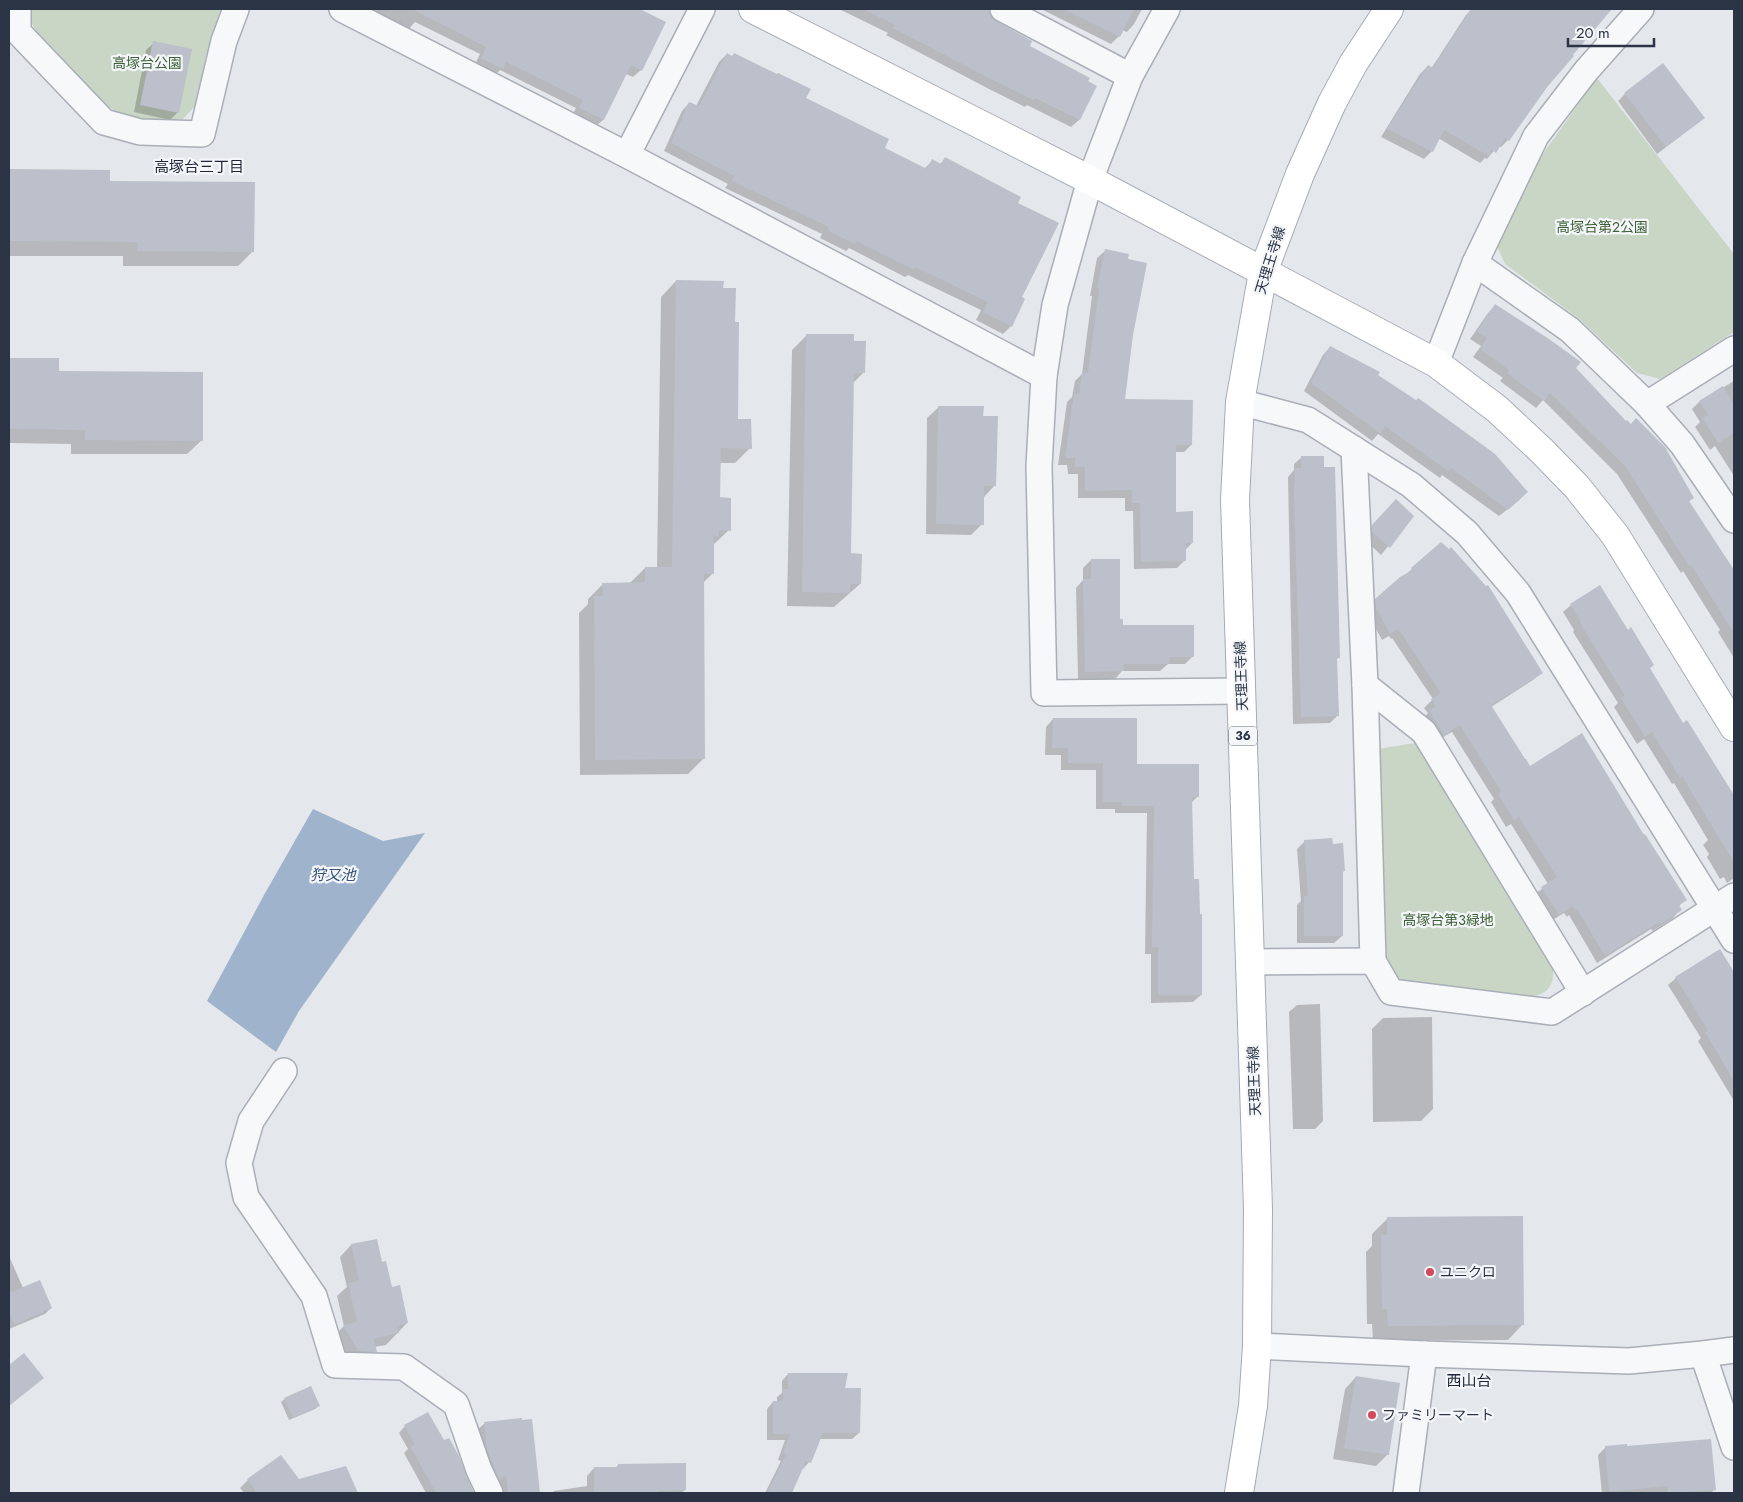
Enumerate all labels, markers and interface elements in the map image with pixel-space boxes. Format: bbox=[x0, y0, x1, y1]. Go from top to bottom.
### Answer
scale bar bbox=[1568, 15, 1654, 47]
text: 20 m bbox=[1576, 22, 1610, 44]
park label: 高塚台公園 bbox=[112, 53, 182, 73]
district label: 高塚台三丁目 bbox=[154, 156, 244, 178]
park label: 高塚台第2公園 bbox=[1556, 217, 1648, 237]
street label: 天理王寺線 bbox=[1250, 224, 1290, 296]
street label: 天理王寺線 bbox=[1230, 641, 1252, 711]
road number: 36 bbox=[1229, 726, 1257, 746]
water label: 狩又池 bbox=[310, 864, 357, 886]
park label: 高塚台第3緑地 bbox=[1402, 910, 1494, 930]
street label: 天理王寺線 bbox=[1243, 1046, 1265, 1116]
place label: ユニクロ bbox=[1440, 1262, 1496, 1282]
marker: ユニクロ bbox=[1424, 1266, 1436, 1278]
district label: 西山台 bbox=[1446, 1370, 1492, 1392]
place label: ファミリーマート bbox=[1382, 1405, 1494, 1425]
marker: ファミリーマート bbox=[1366, 1409, 1378, 1421]

